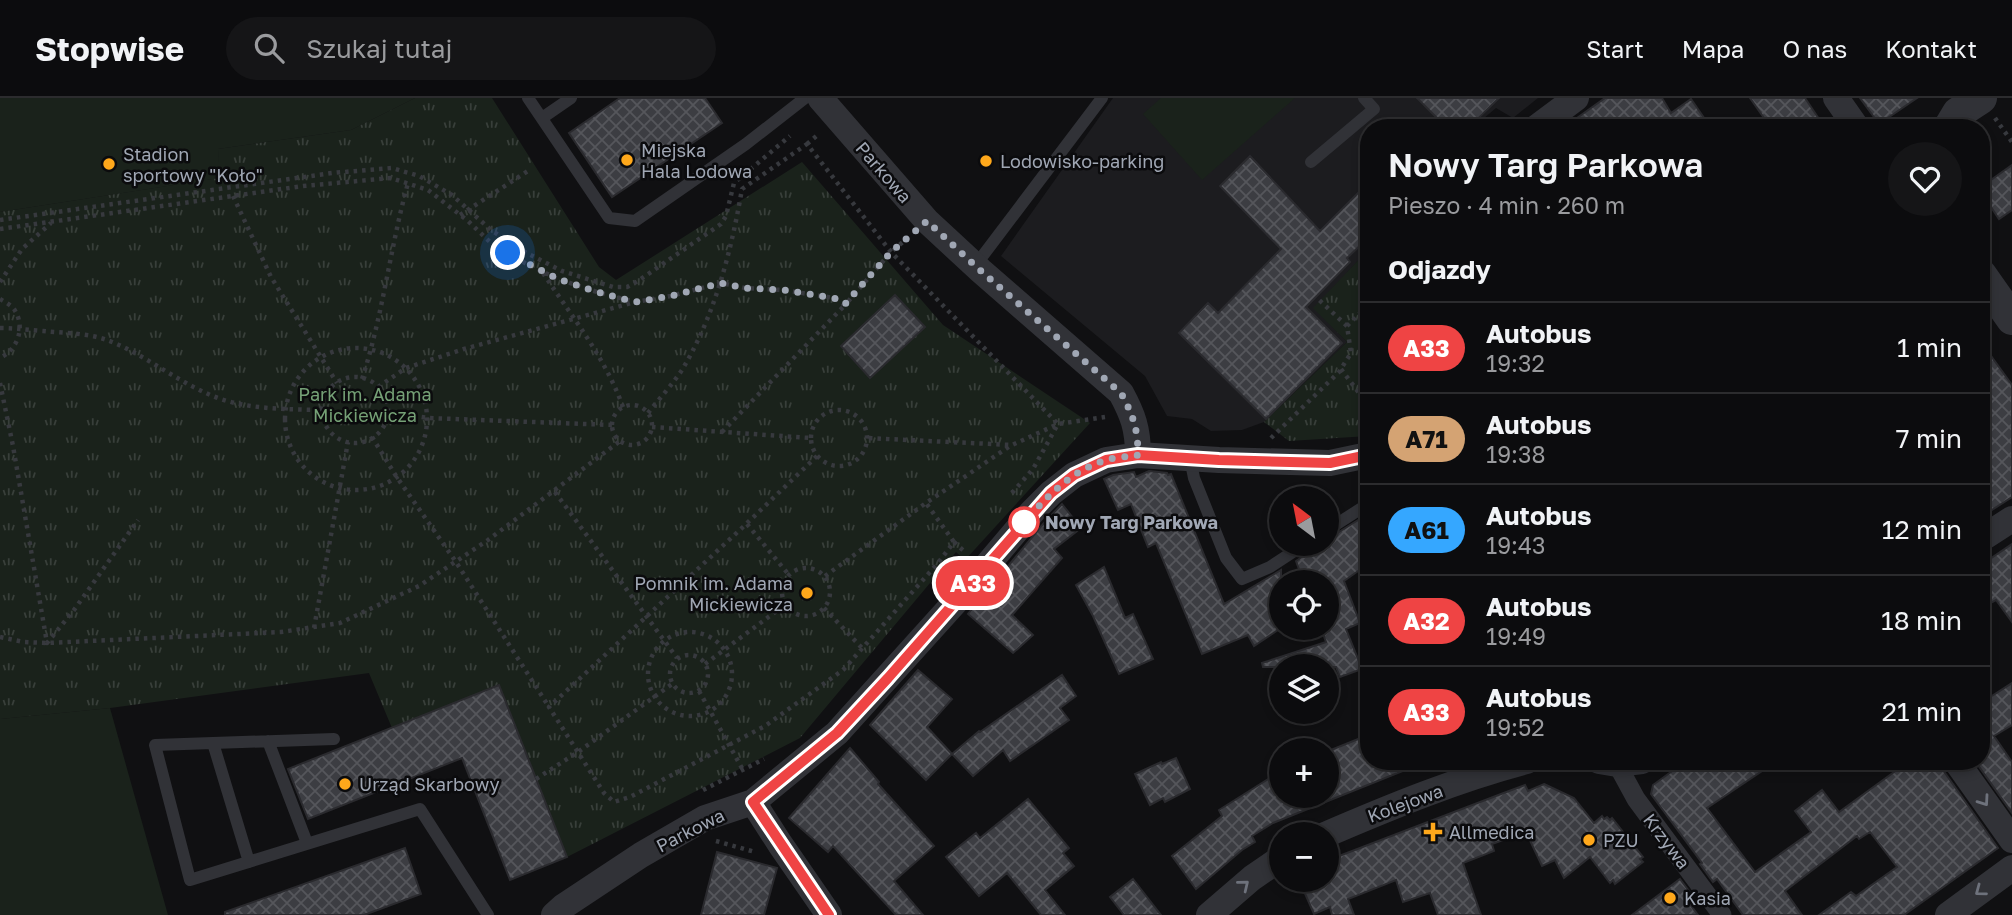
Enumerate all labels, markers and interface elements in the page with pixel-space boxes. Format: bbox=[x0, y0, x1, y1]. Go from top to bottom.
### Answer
search box bbox=[226, 17, 716, 80]
text: Stopwise bbox=[35, 29, 184, 68]
icon: search bbox=[250, 29, 288, 67]
text: Szukaj tutaj bbox=[306, 33, 452, 64]
text: Start bbox=[1586, 34, 1644, 63]
text: Mapa bbox=[1682, 34, 1744, 63]
text: O nas bbox=[1782, 34, 1847, 63]
text: Kontakt bbox=[1885, 34, 1977, 63]
street label: Parkowa bbox=[852, 137, 916, 207]
place label: Miejska Hala Lodowa bbox=[641, 139, 752, 182]
button: heart bbox=[1888, 142, 1962, 216]
place label: Stadion sportowy "Koło" bbox=[123, 143, 263, 186]
text: Nowy Targ Parkowa bbox=[1388, 145, 1703, 184]
place label: Lodowisko-parking bbox=[1000, 150, 1164, 172]
marker: Miejska Hala Lodowa bbox=[619, 152, 635, 168]
marker: Lodowisko-parking bbox=[978, 153, 994, 169]
marker: Stadion sportowy "Koło" bbox=[101, 156, 117, 172]
text: Pieszo · 4 min · 260 m bbox=[1388, 191, 1625, 219]
your location bbox=[490, 235, 525, 270]
text: Odjazdy bbox=[1388, 254, 1491, 285]
text: Autobus bbox=[1486, 318, 1592, 349]
text: 1 min bbox=[1897, 332, 1962, 363]
text: A33 bbox=[1403, 333, 1450, 362]
text: 19:32 bbox=[1486, 349, 1545, 377]
park label: Park im. Adama Mickiewicza bbox=[298, 383, 432, 426]
text: Autobus bbox=[1486, 409, 1592, 440]
text: 7 min bbox=[1896, 423, 1962, 454]
text: A71 bbox=[1405, 424, 1448, 453]
text: 19:38 bbox=[1486, 440, 1545, 468]
north arrow bbox=[1269, 486, 1339, 556]
map controls bbox=[1269, 486, 1339, 892]
text: Autobus bbox=[1486, 500, 1592, 531]
marker: Nowy Targ Parkowa bbox=[1009, 507, 1039, 537]
place label: Nowy Targ Parkowa bbox=[1045, 511, 1218, 533]
text: 12 min bbox=[1882, 514, 1962, 545]
text: A61 bbox=[1404, 515, 1449, 544]
text: 19:43 bbox=[1486, 531, 1545, 559]
line badge: A33 bbox=[933, 560, 1013, 606]
text: A33 bbox=[950, 568, 996, 597]
button: locate bbox=[1269, 570, 1339, 640]
place label: Pomnik im. Adama Mickiewicza bbox=[634, 572, 793, 615]
marker: Pomnik im. Adama Mickiewicza bbox=[799, 585, 815, 601]
text: Autobus bbox=[1486, 591, 1592, 622]
text: 18 min bbox=[1881, 605, 1962, 636]
text: A32 bbox=[1403, 606, 1450, 635]
text: 19:49 bbox=[1486, 622, 1546, 650]
button: layers bbox=[1269, 654, 1339, 724]
text: Autobus bbox=[1486, 682, 1592, 713]
text: 21 min bbox=[1882, 696, 1962, 727]
text: A33 bbox=[1403, 697, 1450, 726]
text: 19:52 bbox=[1486, 713, 1545, 741]
button: + bbox=[1269, 738, 1339, 808]
place label: Urząd Skarbowy bbox=[359, 773, 500, 795]
marker: Urząd Skarbowy bbox=[337, 776, 353, 792]
street label: Kolejowa bbox=[1364, 779, 1446, 827]
one-way arrow bbox=[1976, 793, 1988, 806]
street label: Parkowa bbox=[652, 803, 728, 857]
street label: Krzywa bbox=[1639, 809, 1695, 873]
place label: Allmedica bbox=[1449, 821, 1534, 843]
button: − bbox=[1269, 822, 1339, 892]
marker: Allmedica bbox=[1423, 822, 1443, 842]
place label: PZU bbox=[1603, 829, 1639, 851]
marker: PZU bbox=[1581, 832, 1597, 848]
one-way arrow bbox=[1235, 881, 1248, 893]
one-way arrow bbox=[1975, 883, 1988, 896]
place label: Kasia bbox=[1684, 887, 1731, 909]
marker: Kasia bbox=[1662, 890, 1678, 906]

